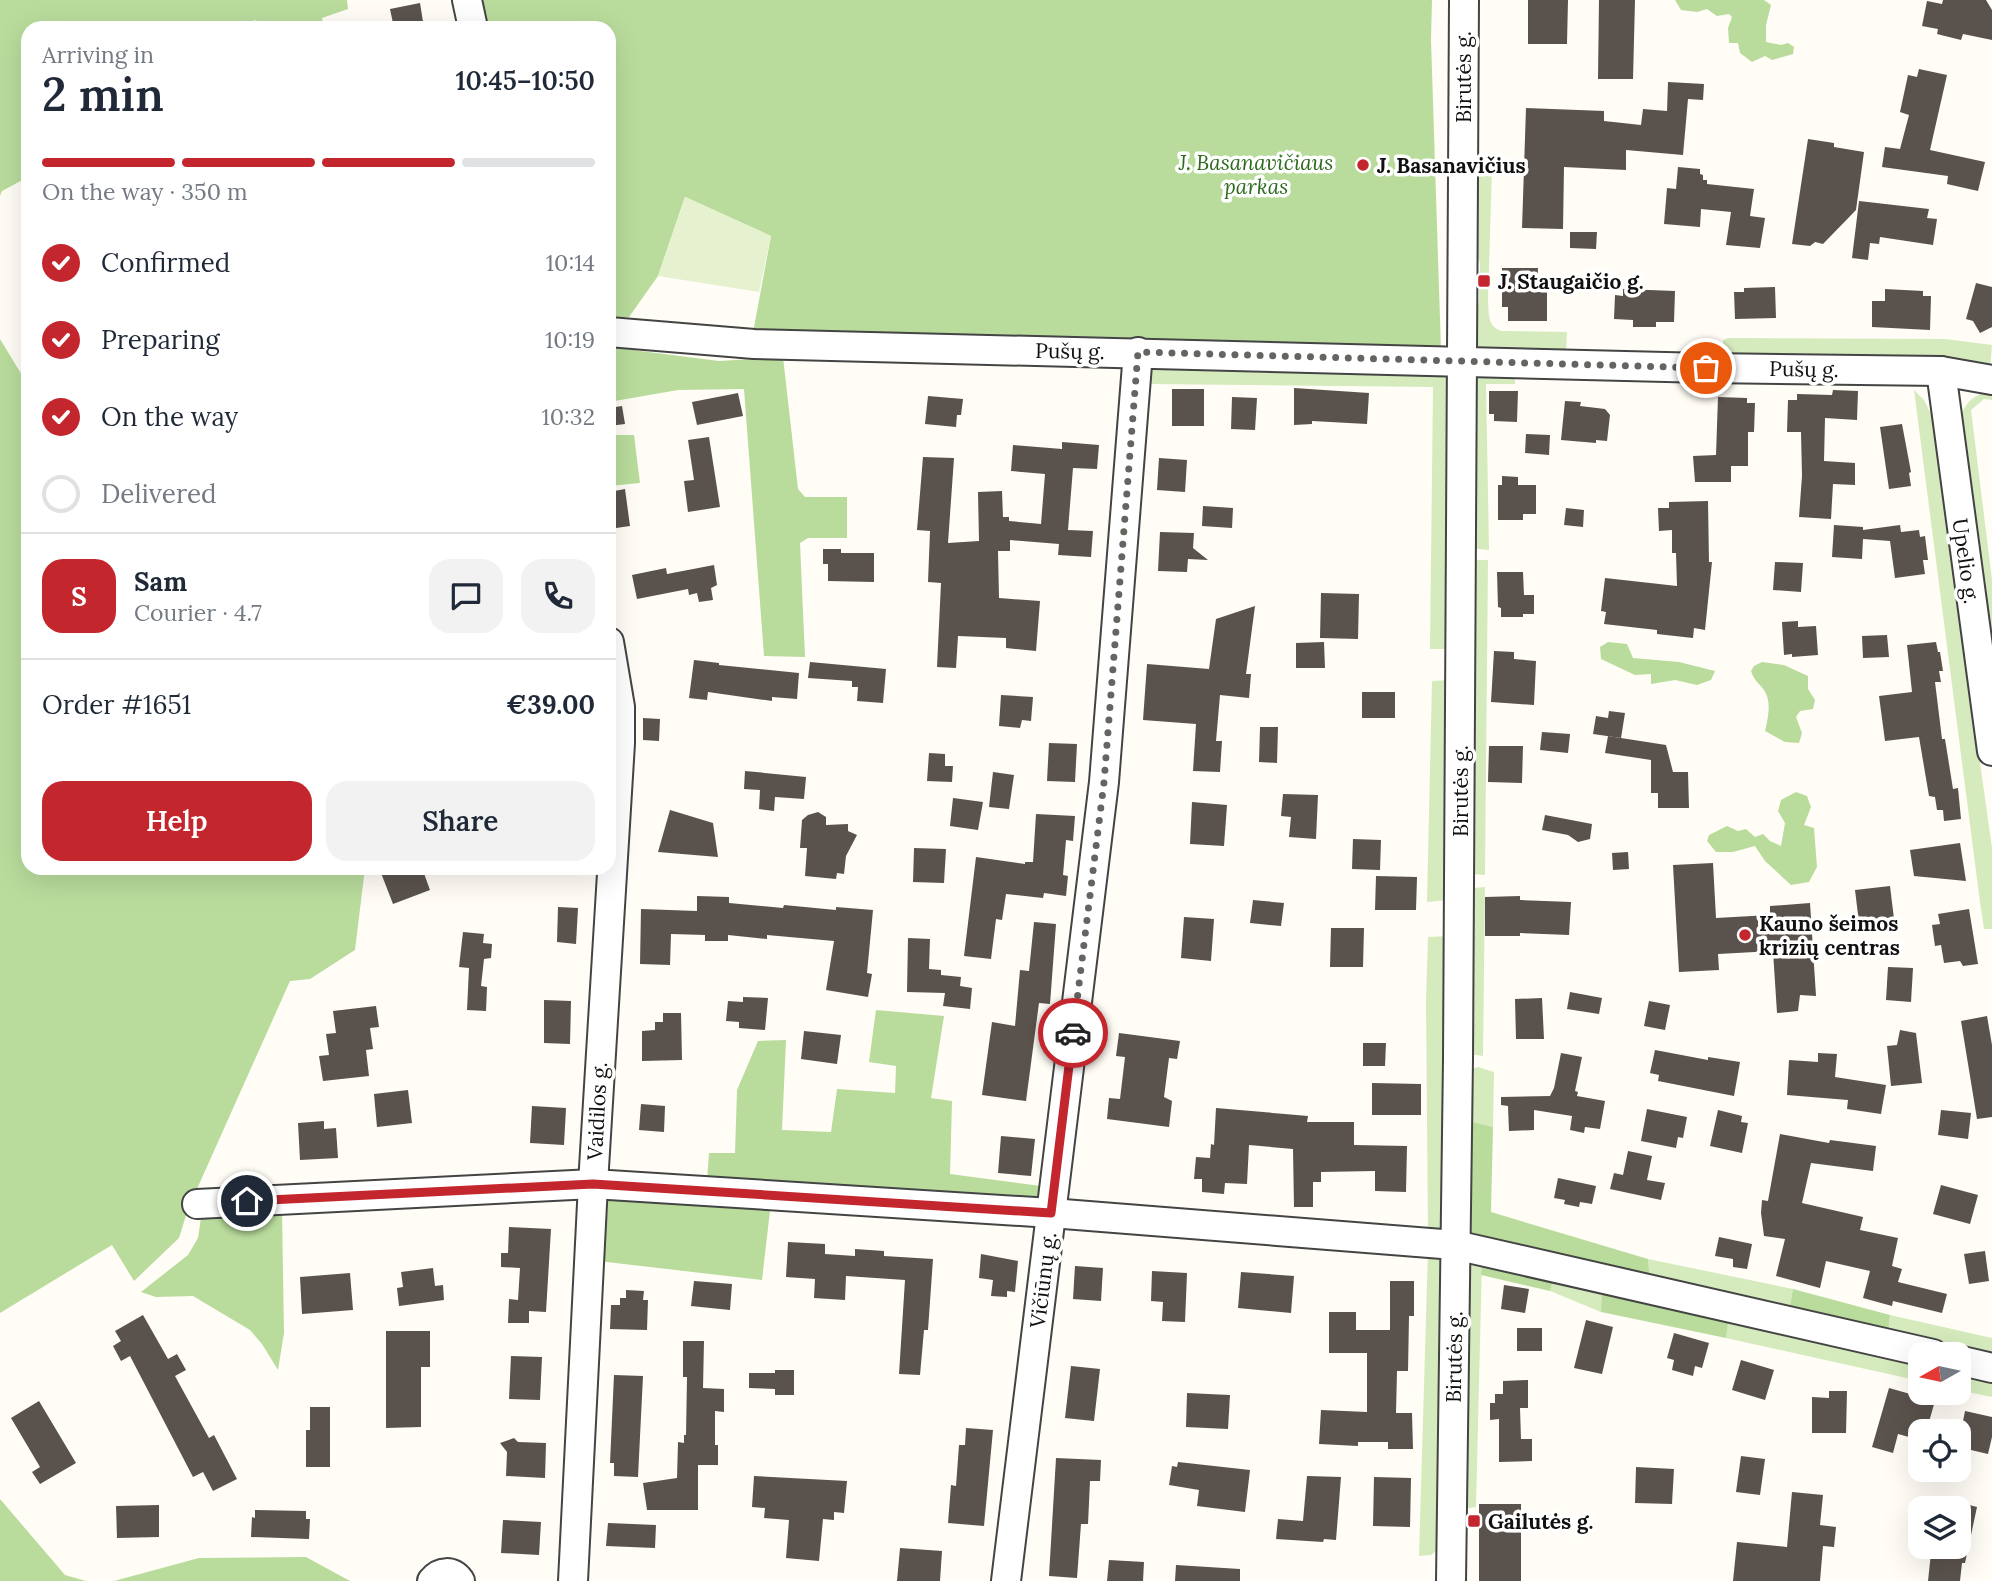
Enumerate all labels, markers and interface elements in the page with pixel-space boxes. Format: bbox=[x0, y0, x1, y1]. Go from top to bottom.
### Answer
street label: Birutės g. bbox=[1450, 31, 1477, 123]
text: Arriving in bbox=[42, 40, 154, 69]
text: 10:45–10:50 bbox=[455, 64, 595, 97]
text: 2 min bbox=[42, 65, 164, 124]
park label: J. Basanavičiaus parkas bbox=[1178, 149, 1333, 200]
place label: J. Basanavičius bbox=[1377, 152, 1526, 179]
marker: J. Basanavičius bbox=[1355, 157, 1371, 173]
text: On the way · 350 m bbox=[42, 177, 248, 206]
icon: check bbox=[42, 244, 80, 282]
text: Confirmed bbox=[101, 246, 230, 279]
text: 10:14 bbox=[546, 248, 595, 277]
place label: J. Staugaičio g. bbox=[1498, 268, 1644, 295]
marker: J. Staugaičio g. bbox=[1476, 273, 1492, 289]
icon: check bbox=[42, 321, 80, 359]
text: Preparing bbox=[101, 323, 220, 356]
text: 10:19 bbox=[545, 325, 595, 354]
street label: Pušų g. bbox=[1035, 337, 1105, 365]
pin bbox=[1676, 338, 1736, 398]
icon: bag bbox=[1687, 349, 1725, 387]
street label: Pušų g. bbox=[1769, 355, 1839, 383]
icon: check bbox=[42, 398, 80, 436]
text: On the way bbox=[101, 400, 238, 433]
text: 10:32 bbox=[541, 402, 595, 431]
text: Delivered bbox=[101, 477, 217, 510]
street label: Upelio g. bbox=[1947, 517, 1985, 605]
button: chat bbox=[429, 559, 503, 633]
button: phone bbox=[521, 559, 595, 633]
text: Sam bbox=[134, 565, 187, 598]
text: S bbox=[71, 580, 87, 613]
text: Courier · 4.7 bbox=[134, 598, 262, 627]
text: Order #1651 bbox=[42, 688, 191, 721]
text: €39.00 bbox=[506, 688, 595, 721]
street label: Birutės g. bbox=[1447, 745, 1474, 837]
button: Help bbox=[42, 781, 312, 861]
button: Share bbox=[326, 781, 595, 861]
place label: Kauno šeimos krizių centras bbox=[1759, 910, 1900, 961]
marker: Kauno šeimos krizių centras bbox=[1737, 927, 1753, 943]
courier bbox=[1038, 998, 1108, 1068]
icon: car bbox=[1054, 1014, 1092, 1052]
street label: Vaidilos g. bbox=[581, 1061, 613, 1162]
pin bbox=[217, 1171, 277, 1231]
icon: home bbox=[228, 1182, 266, 1220]
street label: Vičiūnų g. bbox=[1024, 1230, 1062, 1331]
street label: Birutės g. bbox=[1440, 1311, 1468, 1403]
north arrow bbox=[1908, 1342, 1970, 1405]
map controls bbox=[1908, 1342, 1971, 1559]
button: locate bbox=[1908, 1419, 1971, 1482]
button: layers bbox=[1908, 1496, 1971, 1559]
place label: Gailutės g. bbox=[1488, 1508, 1593, 1535]
marker: Gailutės g. bbox=[1466, 1513, 1482, 1529]

